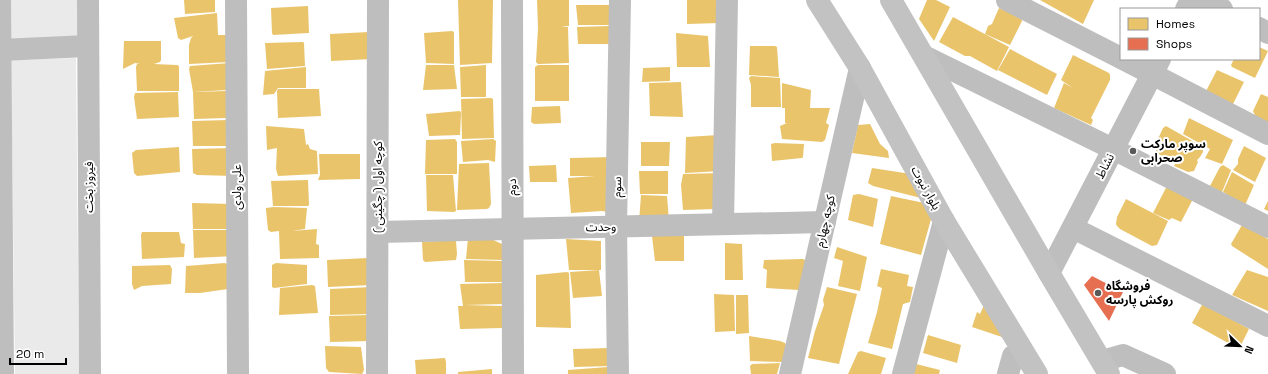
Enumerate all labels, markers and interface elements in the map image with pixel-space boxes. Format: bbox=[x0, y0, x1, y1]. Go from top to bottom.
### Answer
legend bbox=[1120, 8, 1260, 60]
text: Homes bbox=[1156, 16, 1195, 32]
text: Shops bbox=[1156, 36, 1192, 52]
place label: سوپر مارکت صحرابی bbox=[1141, 136, 1206, 166]
street label: کوچه اول ( چگینی ) bbox=[370, 140, 386, 233]
marker: سوپر مارکت صحرابی bbox=[1128, 146, 1138, 156]
street label: نشاط bbox=[1092, 151, 1118, 181]
street label: فیروز بخت bbox=[81, 161, 97, 213]
street label: بلوار نبوت bbox=[907, 163, 945, 213]
street label: علی ولدی bbox=[229, 164, 245, 210]
street label: سوم bbox=[609, 176, 626, 198]
street label: دوم bbox=[504, 178, 521, 195]
street label: کوچه چهارم bbox=[811, 192, 840, 249]
street label: وحدت bbox=[585, 219, 617, 235]
place label: فروشگاه روکش پارسه bbox=[1106, 278, 1173, 309]
marker: فروشگاه روکش پارسه bbox=[1093, 288, 1103, 298]
north arrow bbox=[1220, 326, 1260, 366]
scale bar bbox=[10, 340, 66, 366]
text: N bbox=[1241, 344, 1257, 356]
text: 20 m bbox=[16, 346, 44, 362]

